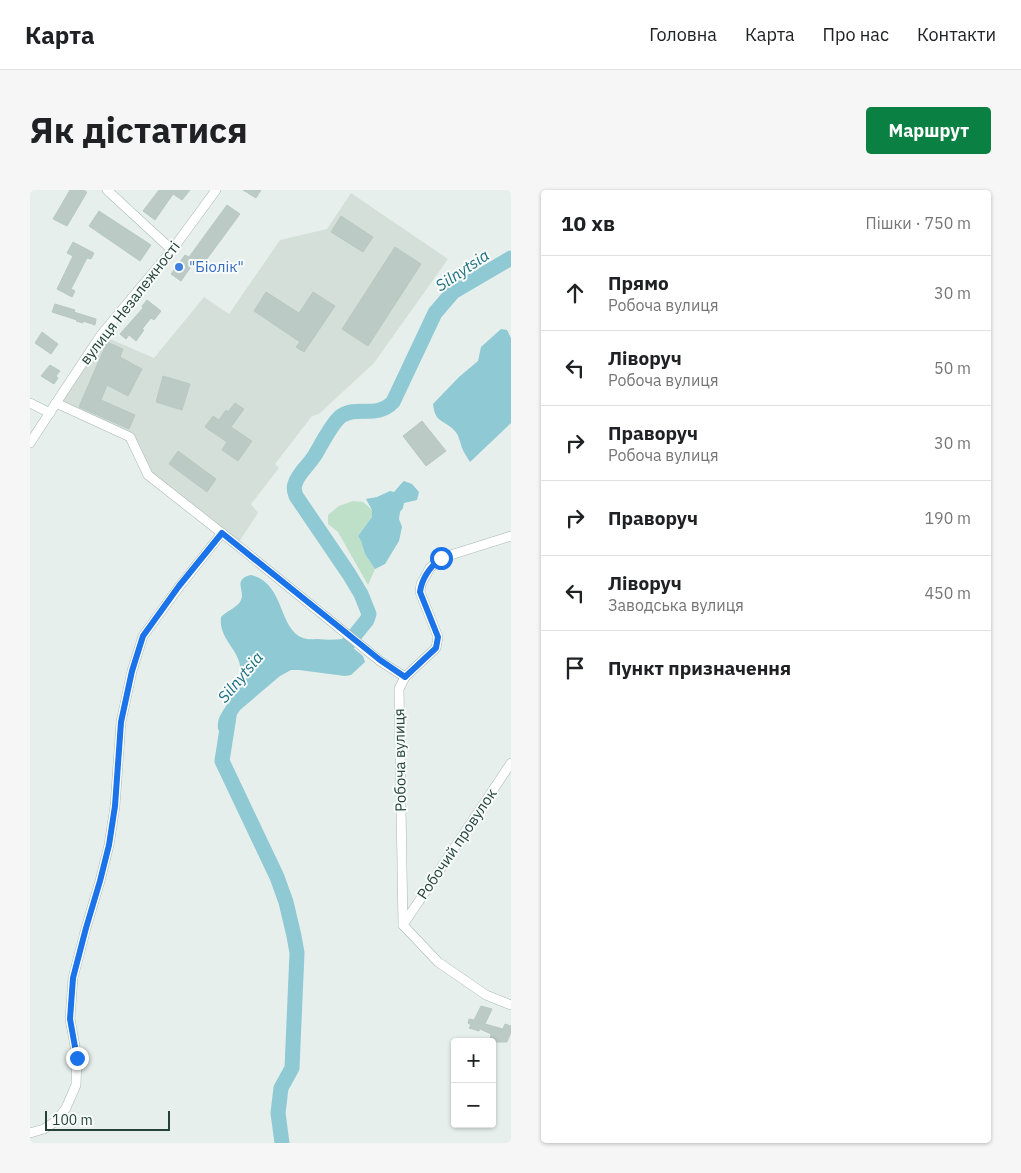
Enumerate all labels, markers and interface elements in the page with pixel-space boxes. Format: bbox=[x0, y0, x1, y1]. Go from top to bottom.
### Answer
text: Карта bbox=[25, 19, 95, 51]
text: Головна bbox=[649, 23, 717, 46]
text: Карта bbox=[745, 23, 795, 46]
text: Про нас bbox=[823, 23, 889, 46]
text: Контакти bbox=[917, 23, 996, 46]
text: Як дістатися bbox=[30, 107, 248, 153]
button: Маршрут bbox=[866, 107, 991, 154]
text: 10 хв bbox=[561, 209, 615, 237]
text: Пішки · 750 m bbox=[866, 213, 971, 233]
street label: вулиця Незалежності bbox=[75, 237, 184, 368]
water label: Silnytsia bbox=[431, 245, 493, 295]
place label: "Біолік" bbox=[189, 257, 244, 276]
marker: "Біолік" bbox=[173, 261, 185, 273]
text: Прямо bbox=[608, 271, 669, 295]
icon: ahead bbox=[561, 279, 589, 307]
text: 30 m bbox=[934, 283, 971, 303]
text: Робоча вулиця bbox=[608, 295, 718, 315]
text: Ліворуч bbox=[608, 346, 682, 370]
icon: left bbox=[561, 354, 589, 382]
text: 50 m bbox=[934, 358, 971, 378]
text: Робоча вулиця bbox=[608, 370, 718, 390]
text: Праворуч bbox=[608, 421, 698, 445]
icon: right bbox=[561, 429, 589, 457]
text: 30 m bbox=[934, 433, 971, 453]
text: Робоча вулиця bbox=[608, 445, 718, 465]
icon: right bbox=[561, 504, 589, 532]
text: Праворуч bbox=[608, 506, 698, 530]
text: 190 m bbox=[924, 508, 971, 528]
route start bbox=[430, 547, 453, 570]
text: Ліворуч bbox=[608, 571, 682, 595]
icon: left bbox=[561, 579, 589, 607]
text: 450 m bbox=[924, 583, 971, 603]
text: Заводська вулиця bbox=[608, 595, 744, 615]
water label: Silnytsia bbox=[213, 647, 267, 707]
icon: arrive bbox=[561, 654, 589, 682]
text: Пункт призначення bbox=[608, 656, 791, 680]
street label: Робоча вулиця bbox=[389, 708, 410, 812]
street label: Робочий провулок bbox=[412, 785, 501, 903]
map controls bbox=[451, 1038, 496, 1128]
button: + bbox=[451, 1038, 496, 1083]
route end bbox=[66, 1047, 89, 1070]
button: − bbox=[451, 1083, 496, 1128]
scale bar bbox=[45, 1108, 170, 1131]
text: 100 m bbox=[52, 1111, 93, 1129]

